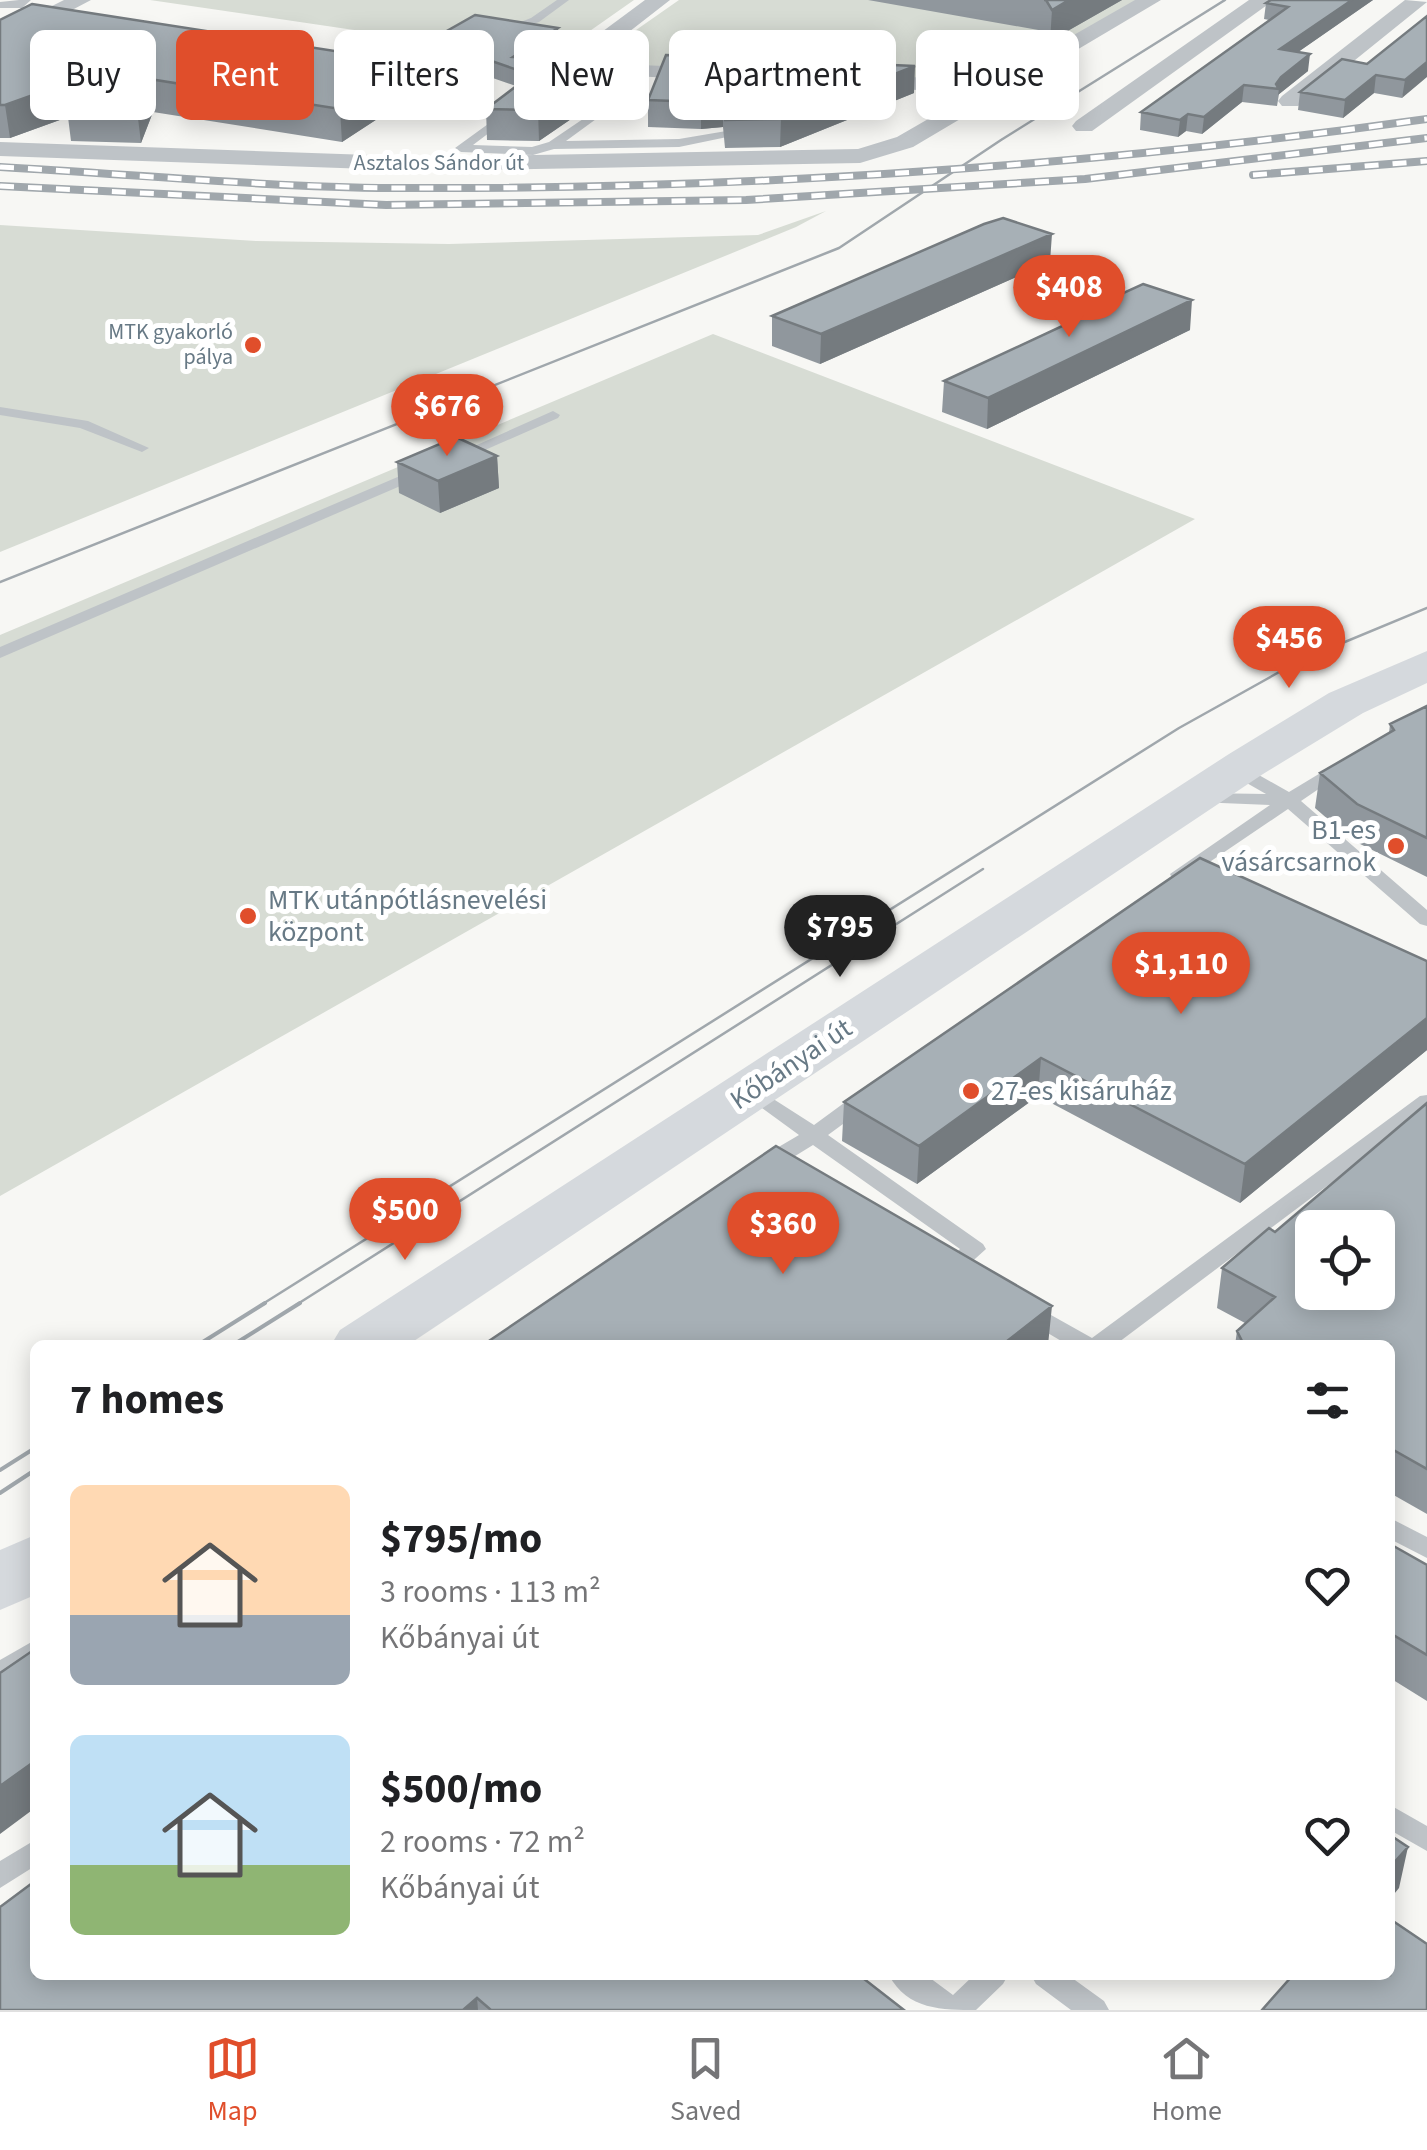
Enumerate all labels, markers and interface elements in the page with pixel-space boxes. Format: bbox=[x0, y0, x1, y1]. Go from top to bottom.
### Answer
chip: Buy bbox=[30, 30, 156, 120]
chip: Rent bbox=[176, 30, 314, 120]
chip: Filters bbox=[334, 30, 494, 120]
chip: New bbox=[514, 30, 649, 120]
chip: Apartment bbox=[669, 30, 896, 120]
chip: House bbox=[916, 30, 1079, 120]
street label: Asztalos Sándor út bbox=[354, 147, 525, 179]
pin: $408 bbox=[1010, 255, 1128, 340]
text: $408 bbox=[1035, 264, 1103, 310]
place label: MTK gyakorló pálya bbox=[108, 316, 233, 373]
marker: MTK gyakorló pálya bbox=[242, 334, 264, 356]
pin: $676 bbox=[388, 374, 506, 459]
text: $676 bbox=[413, 383, 481, 429]
pin: $456 bbox=[1230, 606, 1348, 691]
text: $456 bbox=[1255, 615, 1323, 661]
place label: B1-es vásárcsarnok bbox=[1221, 810, 1376, 882]
marker: B1-es vásárcsarnok bbox=[1385, 835, 1407, 857]
place label: MTK utánpótlásnevelési központ bbox=[268, 880, 547, 952]
pin: $795 bbox=[781, 895, 899, 980]
text: $795 bbox=[806, 904, 874, 950]
marker: MTK utánpótlásnevelési központ bbox=[237, 905, 259, 927]
pin: $1,110 bbox=[1100, 932, 1262, 1017]
text: $1,110 bbox=[1134, 941, 1228, 987]
street label: Kőbányai út bbox=[722, 1008, 860, 1120]
place label: 27-es kisáruház bbox=[991, 1071, 1172, 1111]
marker: 27-es kisáruház bbox=[960, 1080, 982, 1102]
pin: $500 bbox=[346, 1178, 464, 1263]
text: $500 bbox=[371, 1187, 439, 1233]
pin: $360 bbox=[724, 1192, 842, 1277]
text: $360 bbox=[749, 1201, 817, 1247]
map controls bbox=[1295, 1210, 1395, 1310]
button: locate bbox=[1295, 1210, 1395, 1310]
text: 7 homes bbox=[70, 1370, 224, 1430]
icon: filters bbox=[1300, 1373, 1355, 1428]
text: $795/mo bbox=[380, 1509, 542, 1569]
icon: home bbox=[150, 1525, 270, 1645]
icon: heart bbox=[1300, 1558, 1355, 1613]
text: 3 rooms · 113 m² bbox=[380, 1569, 601, 1615]
text: Kőbányai út bbox=[380, 1615, 539, 1661]
text: $500/mo bbox=[380, 1759, 542, 1819]
icon: home bbox=[150, 1775, 270, 1895]
icon: heart bbox=[1300, 1808, 1355, 1863]
text: 2 rooms · 72 m² bbox=[380, 1819, 585, 1865]
text: Kőbányai út bbox=[380, 1865, 539, 1911]
tab: Map bbox=[205, 2031, 260, 2131]
tab: Saved bbox=[670, 2031, 741, 2131]
tab: Home bbox=[1151, 2031, 1222, 2131]

